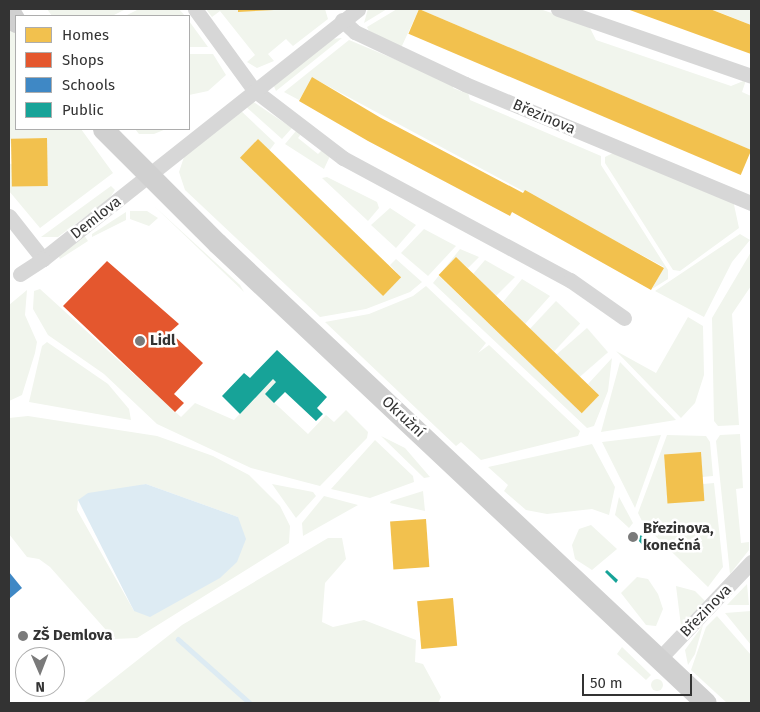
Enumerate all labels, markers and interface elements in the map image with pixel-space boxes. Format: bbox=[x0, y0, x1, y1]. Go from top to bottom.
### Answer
legend bbox=[15, 15, 190, 130]
text: Homes bbox=[62, 26, 109, 44]
text: Shops bbox=[62, 51, 104, 69]
text: Schools bbox=[62, 76, 115, 94]
street label: Březinova bbox=[510, 96, 578, 138]
text: Public bbox=[62, 101, 104, 119]
street label: Demlova bbox=[67, 193, 125, 243]
place label: Lidl bbox=[150, 332, 175, 350]
marker: Lidl bbox=[134, 335, 146, 347]
street label: Okružní bbox=[378, 393, 428, 441]
place label: Březinova, konečná bbox=[643, 519, 714, 554]
marker: Březinova, konečná bbox=[627, 531, 639, 543]
street label: Březinova bbox=[677, 581, 735, 641]
place label: ZŠ Demlova bbox=[33, 627, 112, 645]
marker: ZŠ Demlova bbox=[17, 630, 29, 642]
north arrow bbox=[15, 647, 65, 697]
scale bar bbox=[585, 664, 695, 696]
text: 50 m bbox=[590, 674, 623, 692]
text: N bbox=[35, 678, 45, 695]

